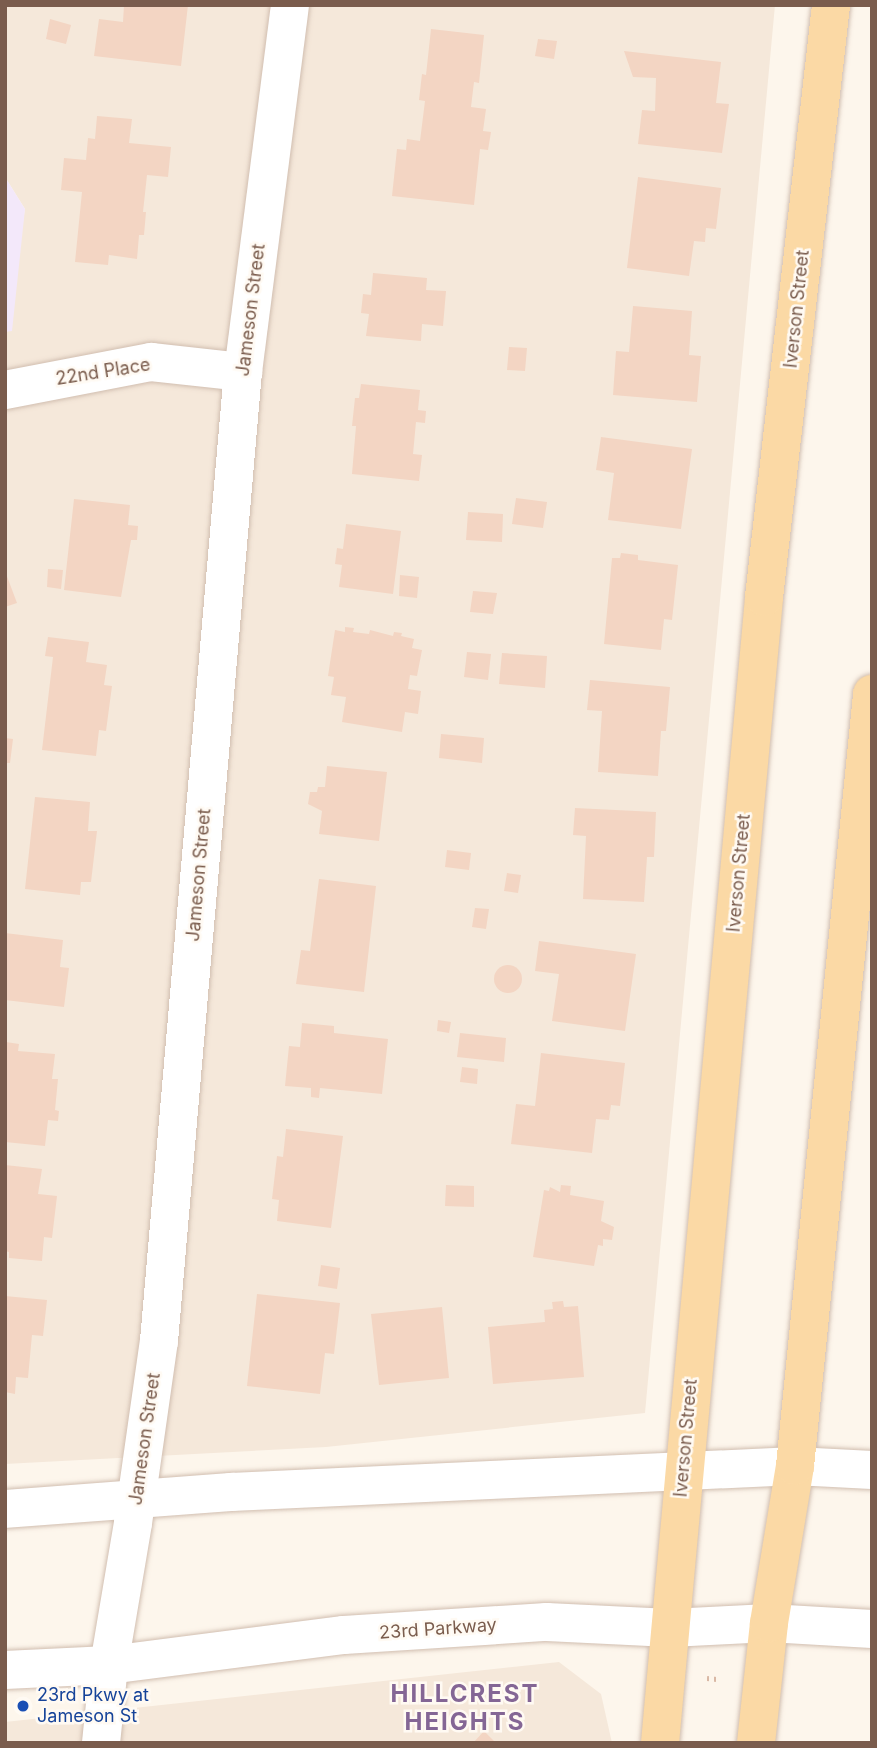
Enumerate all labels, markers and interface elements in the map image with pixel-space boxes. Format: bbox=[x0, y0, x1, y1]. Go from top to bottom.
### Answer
street label: Jameson Street bbox=[232, 242, 270, 378]
street label: Iverson Street bbox=[780, 249, 814, 369]
street label: 22nd Place bbox=[54, 354, 152, 390]
street label: Jameson Street bbox=[182, 808, 216, 942]
street label: Iverson Street bbox=[723, 813, 755, 933]
street label: Jameson Street bbox=[125, 1371, 165, 1507]
street label: Iverson Street bbox=[670, 1378, 702, 1498]
street label: 23rd Parkway bbox=[378, 1614, 498, 1644]
district label: HILLCREST HEIGHTS bbox=[392, 1680, 538, 1736]
place label: 23rd Pkwy at Jameson St bbox=[37, 1685, 149, 1728]
marker: 23rd Pkwy at Jameson St bbox=[15, 1698, 31, 1714]

